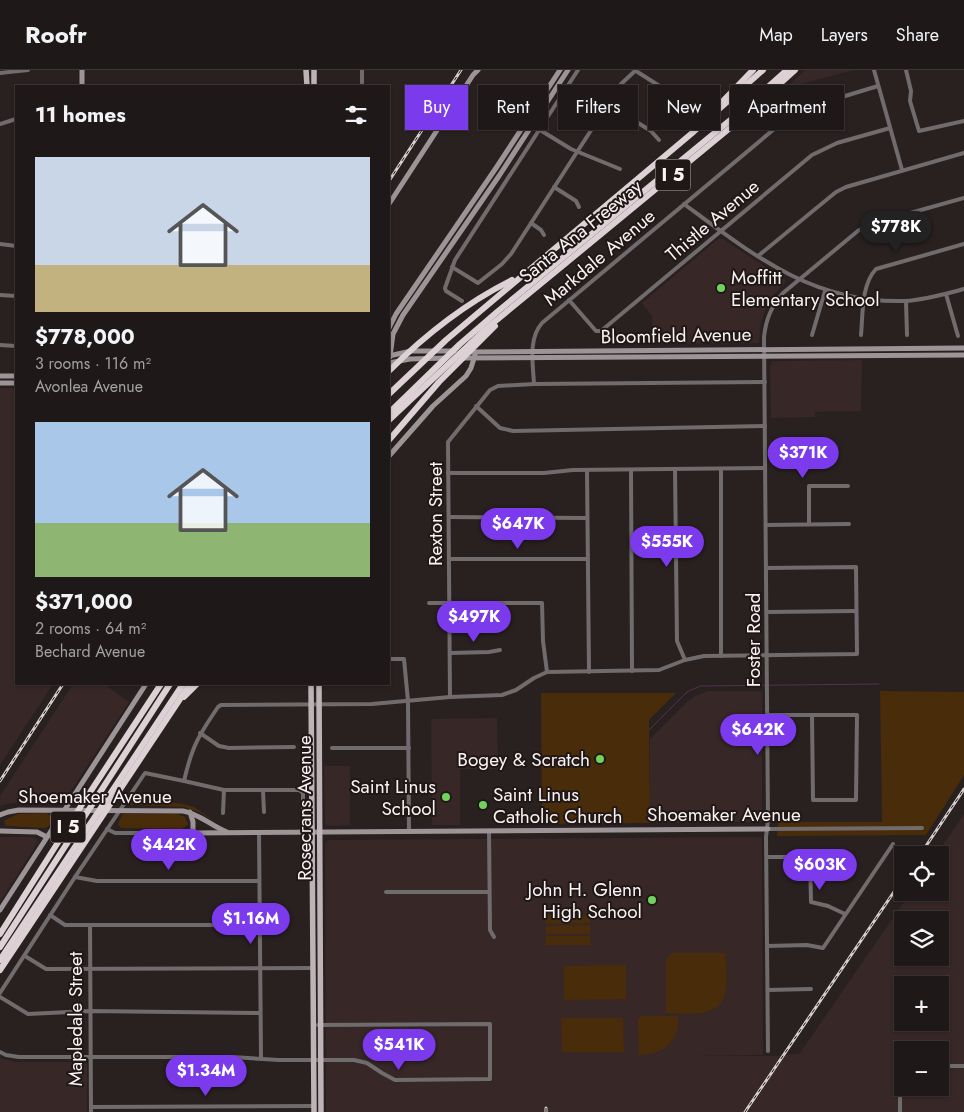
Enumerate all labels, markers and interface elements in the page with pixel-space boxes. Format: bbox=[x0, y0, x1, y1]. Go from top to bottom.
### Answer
text: Roofr bbox=[25, 17, 87, 52]
text: Map bbox=[759, 22, 793, 48]
text: Layers bbox=[821, 22, 868, 48]
text: Share bbox=[896, 22, 939, 48]
chip: Buy bbox=[405, 85, 468, 130]
chip: Rent bbox=[478, 85, 548, 130]
chip: Filters bbox=[558, 85, 638, 130]
chip: New bbox=[648, 85, 720, 130]
chip: Apartment bbox=[730, 85, 844, 130]
text: 11 homes bbox=[35, 100, 126, 130]
icon: filters bbox=[342, 101, 370, 129]
road number: I 5 bbox=[656, 160, 690, 190]
street label: Santa Ana Freeway bbox=[513, 173, 648, 289]
street label: Thistle Avenue bbox=[660, 173, 765, 268]
icon: home bbox=[158, 190, 248, 280]
street label: Markdale Avenue bbox=[538, 202, 661, 312]
pin: $778K bbox=[861, 210, 931, 253]
text: $778K bbox=[871, 215, 921, 238]
place label: Moffitt Elementary School bbox=[731, 264, 880, 313]
marker: Moffitt Elementary School bbox=[715, 282, 727, 294]
street label: Bloomfield Avenue bbox=[600, 321, 752, 350]
text: $778,000 bbox=[35, 322, 135, 352]
text: 3 rooms · 116 m² bbox=[35, 352, 151, 375]
text: Avonlea Avenue bbox=[35, 375, 143, 398]
pin: $371K bbox=[768, 436, 838, 479]
text: $371K bbox=[779, 441, 827, 464]
icon: home bbox=[158, 455, 248, 545]
street label: Rexton Street bbox=[422, 462, 449, 566]
pin: $647K bbox=[483, 508, 553, 550]
text: $647K bbox=[492, 512, 544, 535]
pin: $555K bbox=[632, 526, 702, 568]
text: $555K bbox=[641, 530, 693, 553]
text: $371,000 bbox=[35, 587, 133, 617]
street label: Foster Road bbox=[740, 593, 767, 687]
pin: $497K bbox=[439, 600, 509, 643]
text: $497K bbox=[448, 605, 500, 628]
text: 2 rooms · 64 m² bbox=[35, 617, 146, 640]
text: Bechard Avenue bbox=[35, 640, 145, 663]
pin: $642K bbox=[723, 714, 793, 756]
text: $642K bbox=[731, 718, 785, 741]
street label: Rosecrans Avenue bbox=[291, 735, 318, 881]
place label: Bogey & Scratch bbox=[457, 746, 590, 773]
marker: Bogey & Scratch bbox=[594, 753, 606, 765]
place label: Saint Linus School bbox=[350, 773, 436, 822]
place label: Saint Linus Catholic Church bbox=[493, 781, 622, 830]
street label: Shoemaker Avenue bbox=[18, 783, 172, 810]
marker: Saint Linus School bbox=[440, 791, 452, 803]
marker: Saint Linus Catholic Church bbox=[477, 799, 489, 811]
street label: Shoemaker Avenue bbox=[647, 801, 801, 828]
road number: I 5 bbox=[50, 812, 86, 842]
pin: $442K bbox=[134, 828, 204, 871]
text: $442K bbox=[142, 833, 196, 856]
map controls bbox=[894, 846, 949, 1096]
button: locate bbox=[894, 846, 949, 901]
pin: $603K bbox=[785, 848, 855, 891]
text: $603K bbox=[794, 853, 846, 876]
place label: John H. Glenn High School bbox=[525, 876, 642, 925]
marker: John H. Glenn High School bbox=[646, 894, 658, 906]
pin: $1.16M bbox=[210, 902, 292, 945]
text: $1.16M bbox=[223, 907, 279, 930]
button: layers bbox=[894, 911, 949, 966]
street label: Mapledale Street bbox=[62, 951, 89, 1086]
button: + bbox=[894, 976, 949, 1031]
pin: $541K bbox=[364, 1028, 434, 1071]
text: $541K bbox=[374, 1033, 424, 1056]
button: − bbox=[894, 1041, 949, 1096]
pin: $1.34M bbox=[165, 1054, 247, 1097]
text: $1.34M bbox=[177, 1059, 235, 1082]

